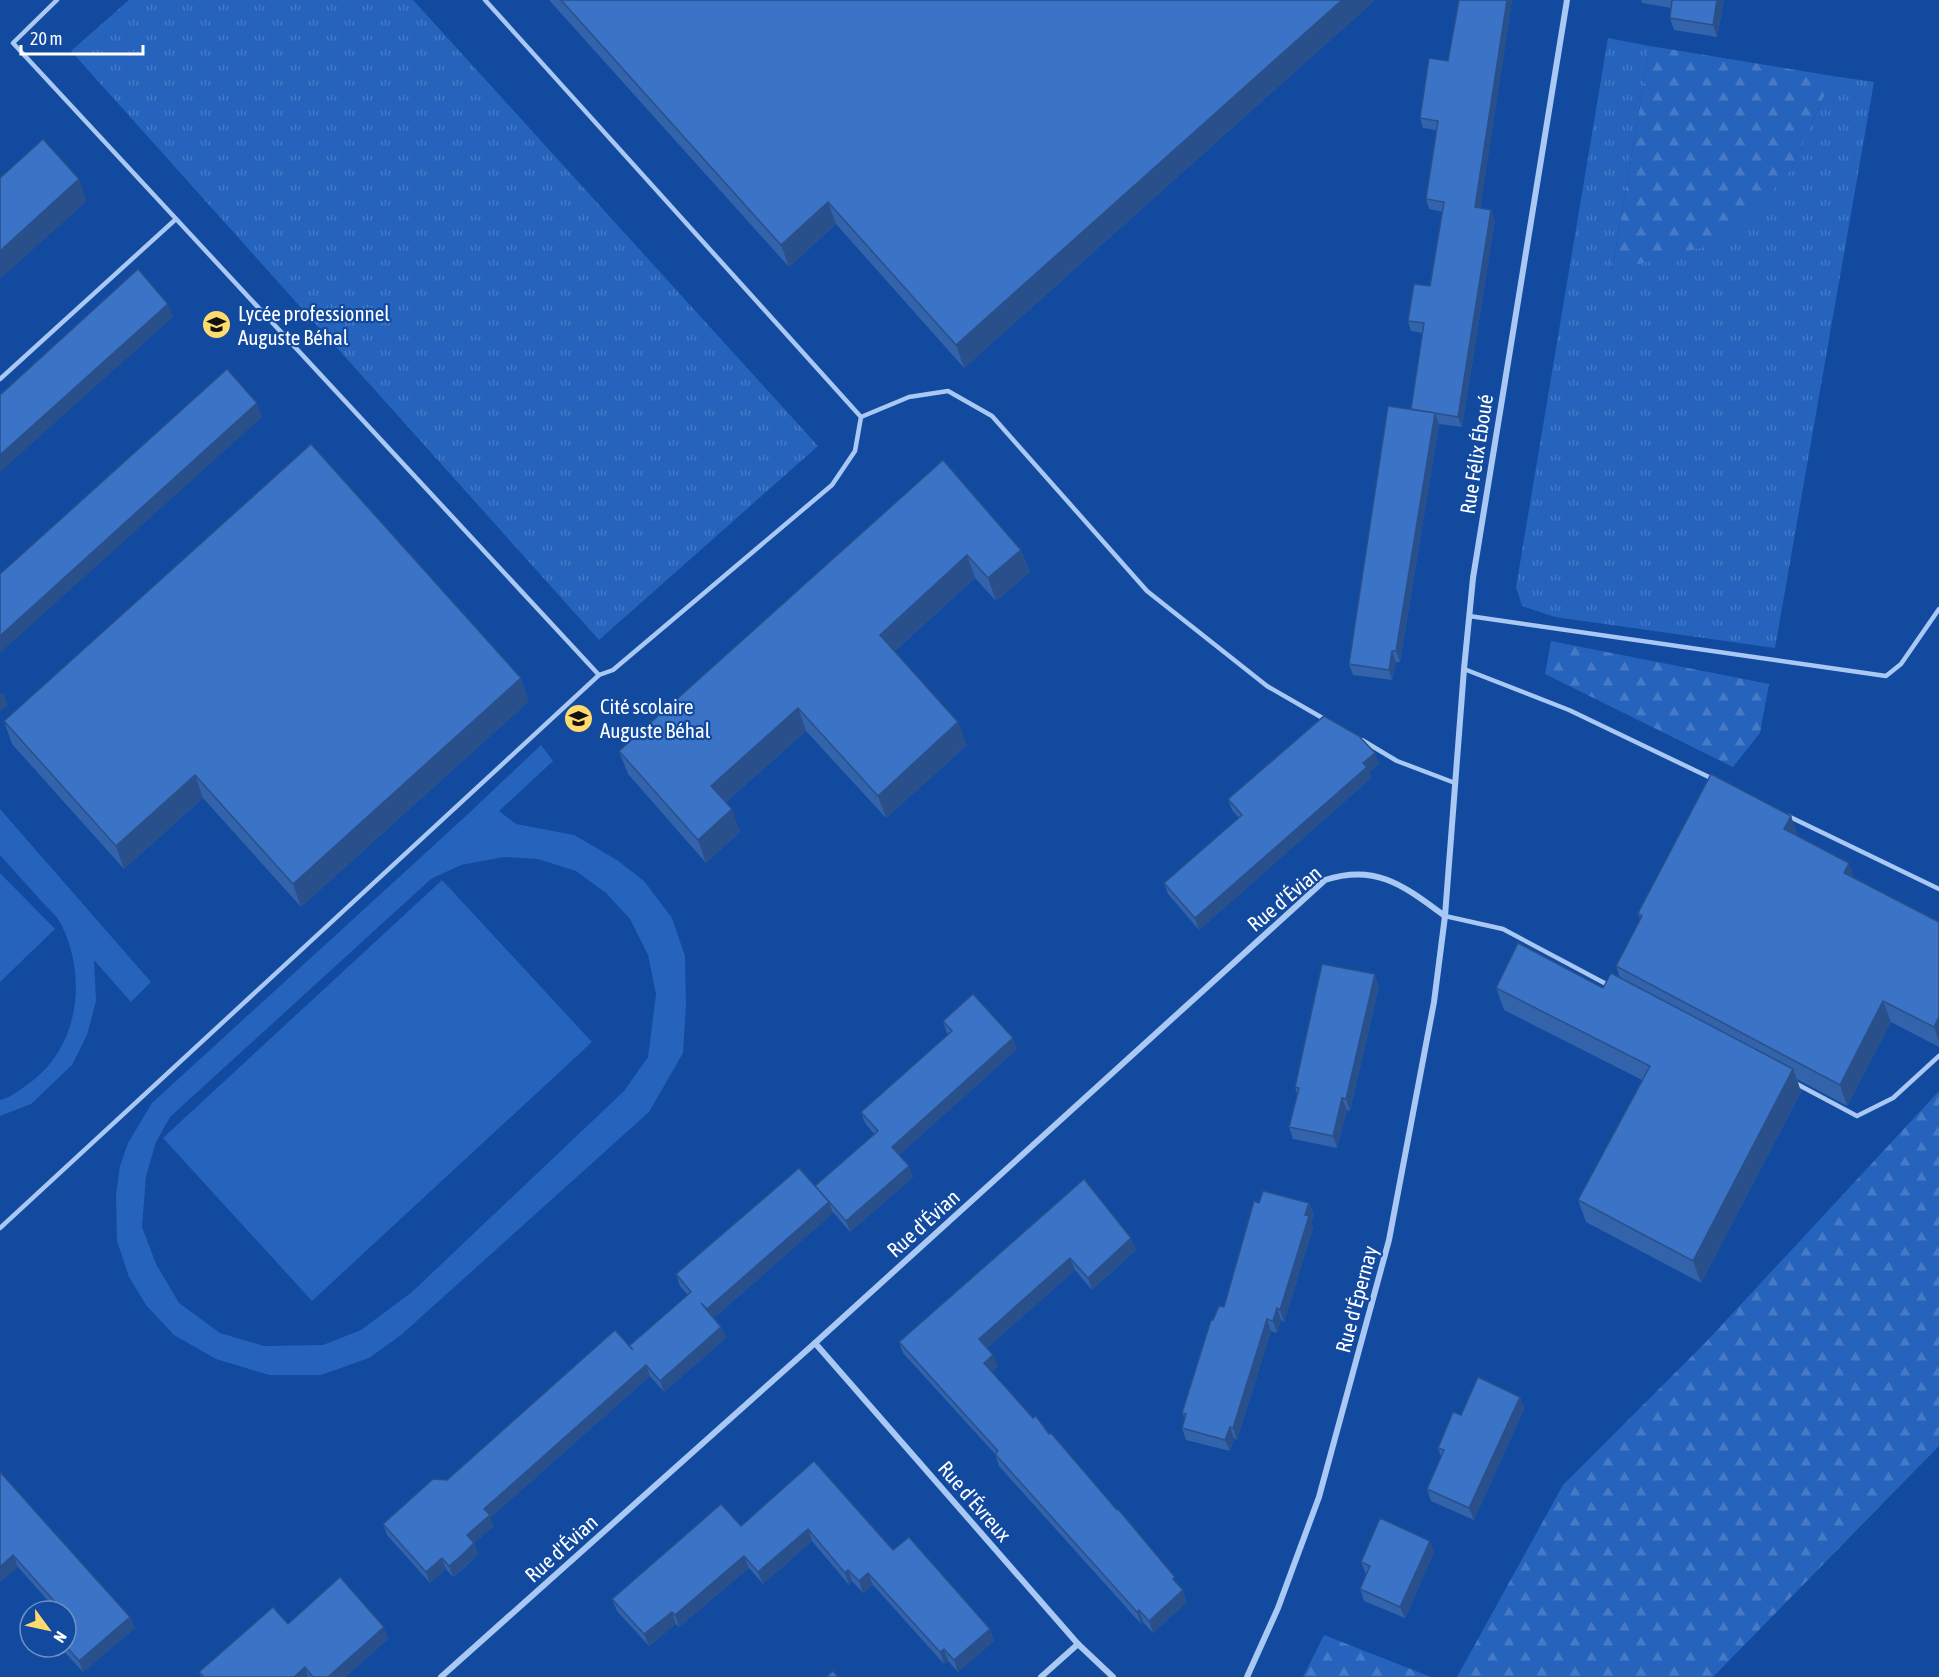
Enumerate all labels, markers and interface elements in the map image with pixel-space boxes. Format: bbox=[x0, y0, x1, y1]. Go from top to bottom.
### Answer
scale bar bbox=[21, 18, 142, 56]
text: 20 m bbox=[30, 28, 62, 49]
place label: Lycée professionnel Auguste Béhal bbox=[238, 301, 390, 349]
school or university icon: Lycée professionnel Auguste Béhal bbox=[201, 309, 233, 341]
street label: Rue Félix Éboué bbox=[1455, 392, 1497, 516]
place label: Cité scolaire Auguste Béhal bbox=[600, 694, 711, 742]
school or university icon: Cité scolaire Auguste Béhal bbox=[563, 702, 595, 734]
street label: Rue d'Évian bbox=[1242, 860, 1326, 936]
street label: Rue d'Évian bbox=[882, 1184, 964, 1262]
street label: Rue d'Épernay bbox=[1330, 1243, 1382, 1355]
street label: Rue d'Évreux bbox=[934, 1456, 1017, 1546]
street label: Rue d'Évian bbox=[520, 1509, 602, 1587]
north arrow bbox=[18, 1599, 78, 1659]
text: N bbox=[50, 1628, 71, 1646]

